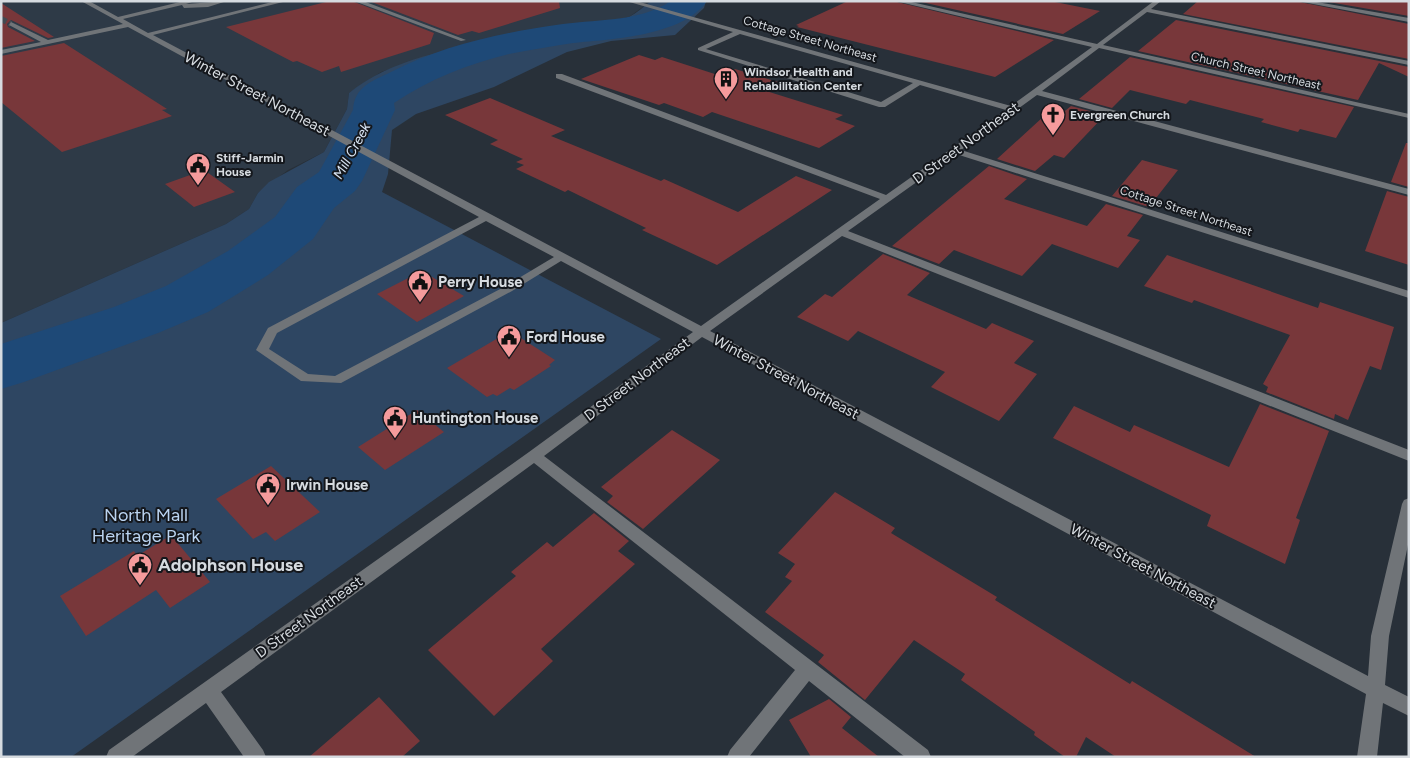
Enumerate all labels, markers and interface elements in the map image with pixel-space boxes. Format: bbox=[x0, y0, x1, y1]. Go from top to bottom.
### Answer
street label: Cottage Street Northeast bbox=[742, 13, 879, 65]
street label: Winter Street Northeast bbox=[181, 48, 333, 140]
street label: Church Street Northeast bbox=[1190, 49, 1323, 93]
place label: Windsor Health and Rehabilitation Center bbox=[744, 65, 862, 93]
building icon: Windsor Health and Rehabilitation Center bbox=[713, 66, 739, 100]
street label: D Street Northeast bbox=[909, 98, 1023, 188]
church icon: Evergreen Church bbox=[1040, 102, 1066, 136]
place label: Evergreen Church bbox=[1070, 108, 1170, 122]
water label: Mill Creek bbox=[330, 119, 375, 182]
place label: Stiff-Jarmin House bbox=[216, 151, 284, 179]
public building icon: Stiff-Jarmin House bbox=[185, 152, 211, 186]
street label: Cottage Street Northeast bbox=[1118, 183, 1254, 239]
public building icon: Perry House bbox=[407, 269, 433, 303]
place label: Perry House bbox=[438, 273, 523, 291]
public building icon: Ford House bbox=[496, 324, 522, 358]
place label: Ford House bbox=[526, 328, 606, 346]
street label: Winter Street Northeast bbox=[710, 331, 862, 423]
street label: D Street Northeast bbox=[581, 333, 694, 425]
public building icon: Huntington House bbox=[382, 405, 408, 439]
place label: Huntington House bbox=[412, 409, 539, 427]
public building icon: Irwin House bbox=[255, 472, 281, 506]
place label: Irwin House bbox=[286, 476, 369, 494]
park label: North Mall Heritage Park bbox=[92, 504, 201, 547]
street label: Winter Street Northeast bbox=[1067, 520, 1219, 612]
public building icon: Adolphson House bbox=[127, 552, 153, 586]
place label: Adolphson House bbox=[158, 554, 303, 576]
street label: D Street Northeast bbox=[252, 572, 366, 662]

